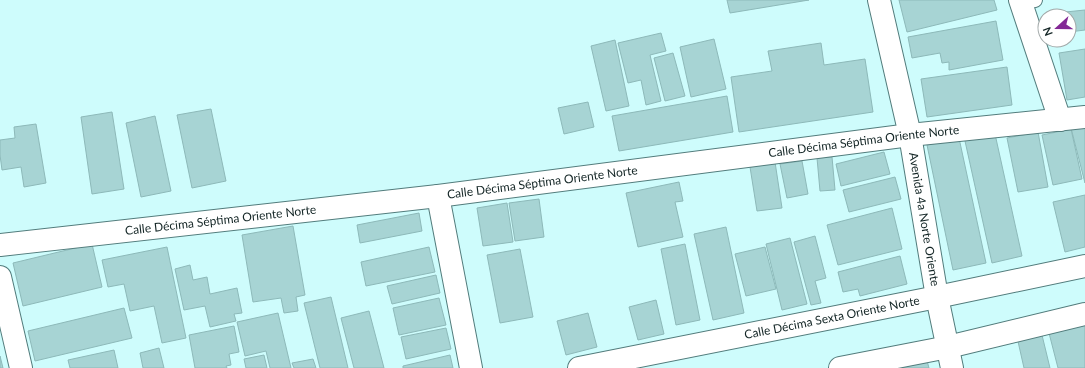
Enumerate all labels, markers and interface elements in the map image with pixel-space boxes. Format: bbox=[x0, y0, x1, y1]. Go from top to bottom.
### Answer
north arrow bbox=[1037, 8, 1077, 48]
text: N bbox=[1040, 25, 1055, 38]
street label: Calle Décima Séptima Oriente Norte bbox=[767, 122, 960, 160]
street label: Avenida 4a Norte Oriente bbox=[906, 151, 943, 287]
street label: Calle Décima Séptima Oriente Norte bbox=[446, 162, 639, 202]
street label: Calle Décima Séptima Oriente Norte bbox=[124, 202, 317, 238]
street label: Calle Décima Sexta Oriente Norte bbox=[743, 293, 921, 342]

